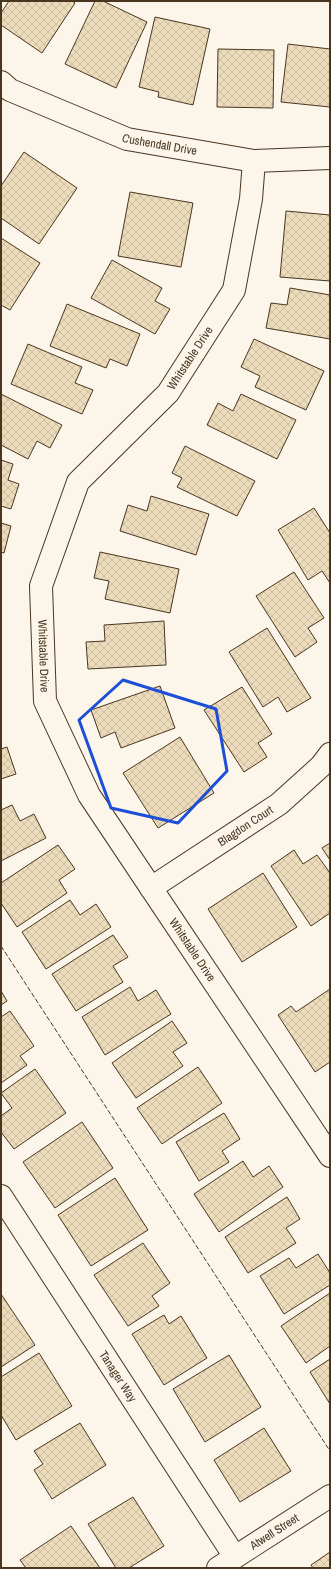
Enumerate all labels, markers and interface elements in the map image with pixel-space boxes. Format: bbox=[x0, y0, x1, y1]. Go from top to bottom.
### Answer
street label: Cushendall Drive bbox=[120, 130, 198, 159]
street label: Whitstable Drive bbox=[163, 323, 217, 393]
street label: Whitstable Drive bbox=[34, 619, 53, 693]
street label: Blagdon Court bbox=[215, 802, 276, 850]
street label: Whitstable Drive bbox=[165, 915, 219, 985]
street label: Tanager Way bbox=[95, 1348, 140, 1405]
street label: Atwell Street bbox=[246, 1510, 302, 1554]

